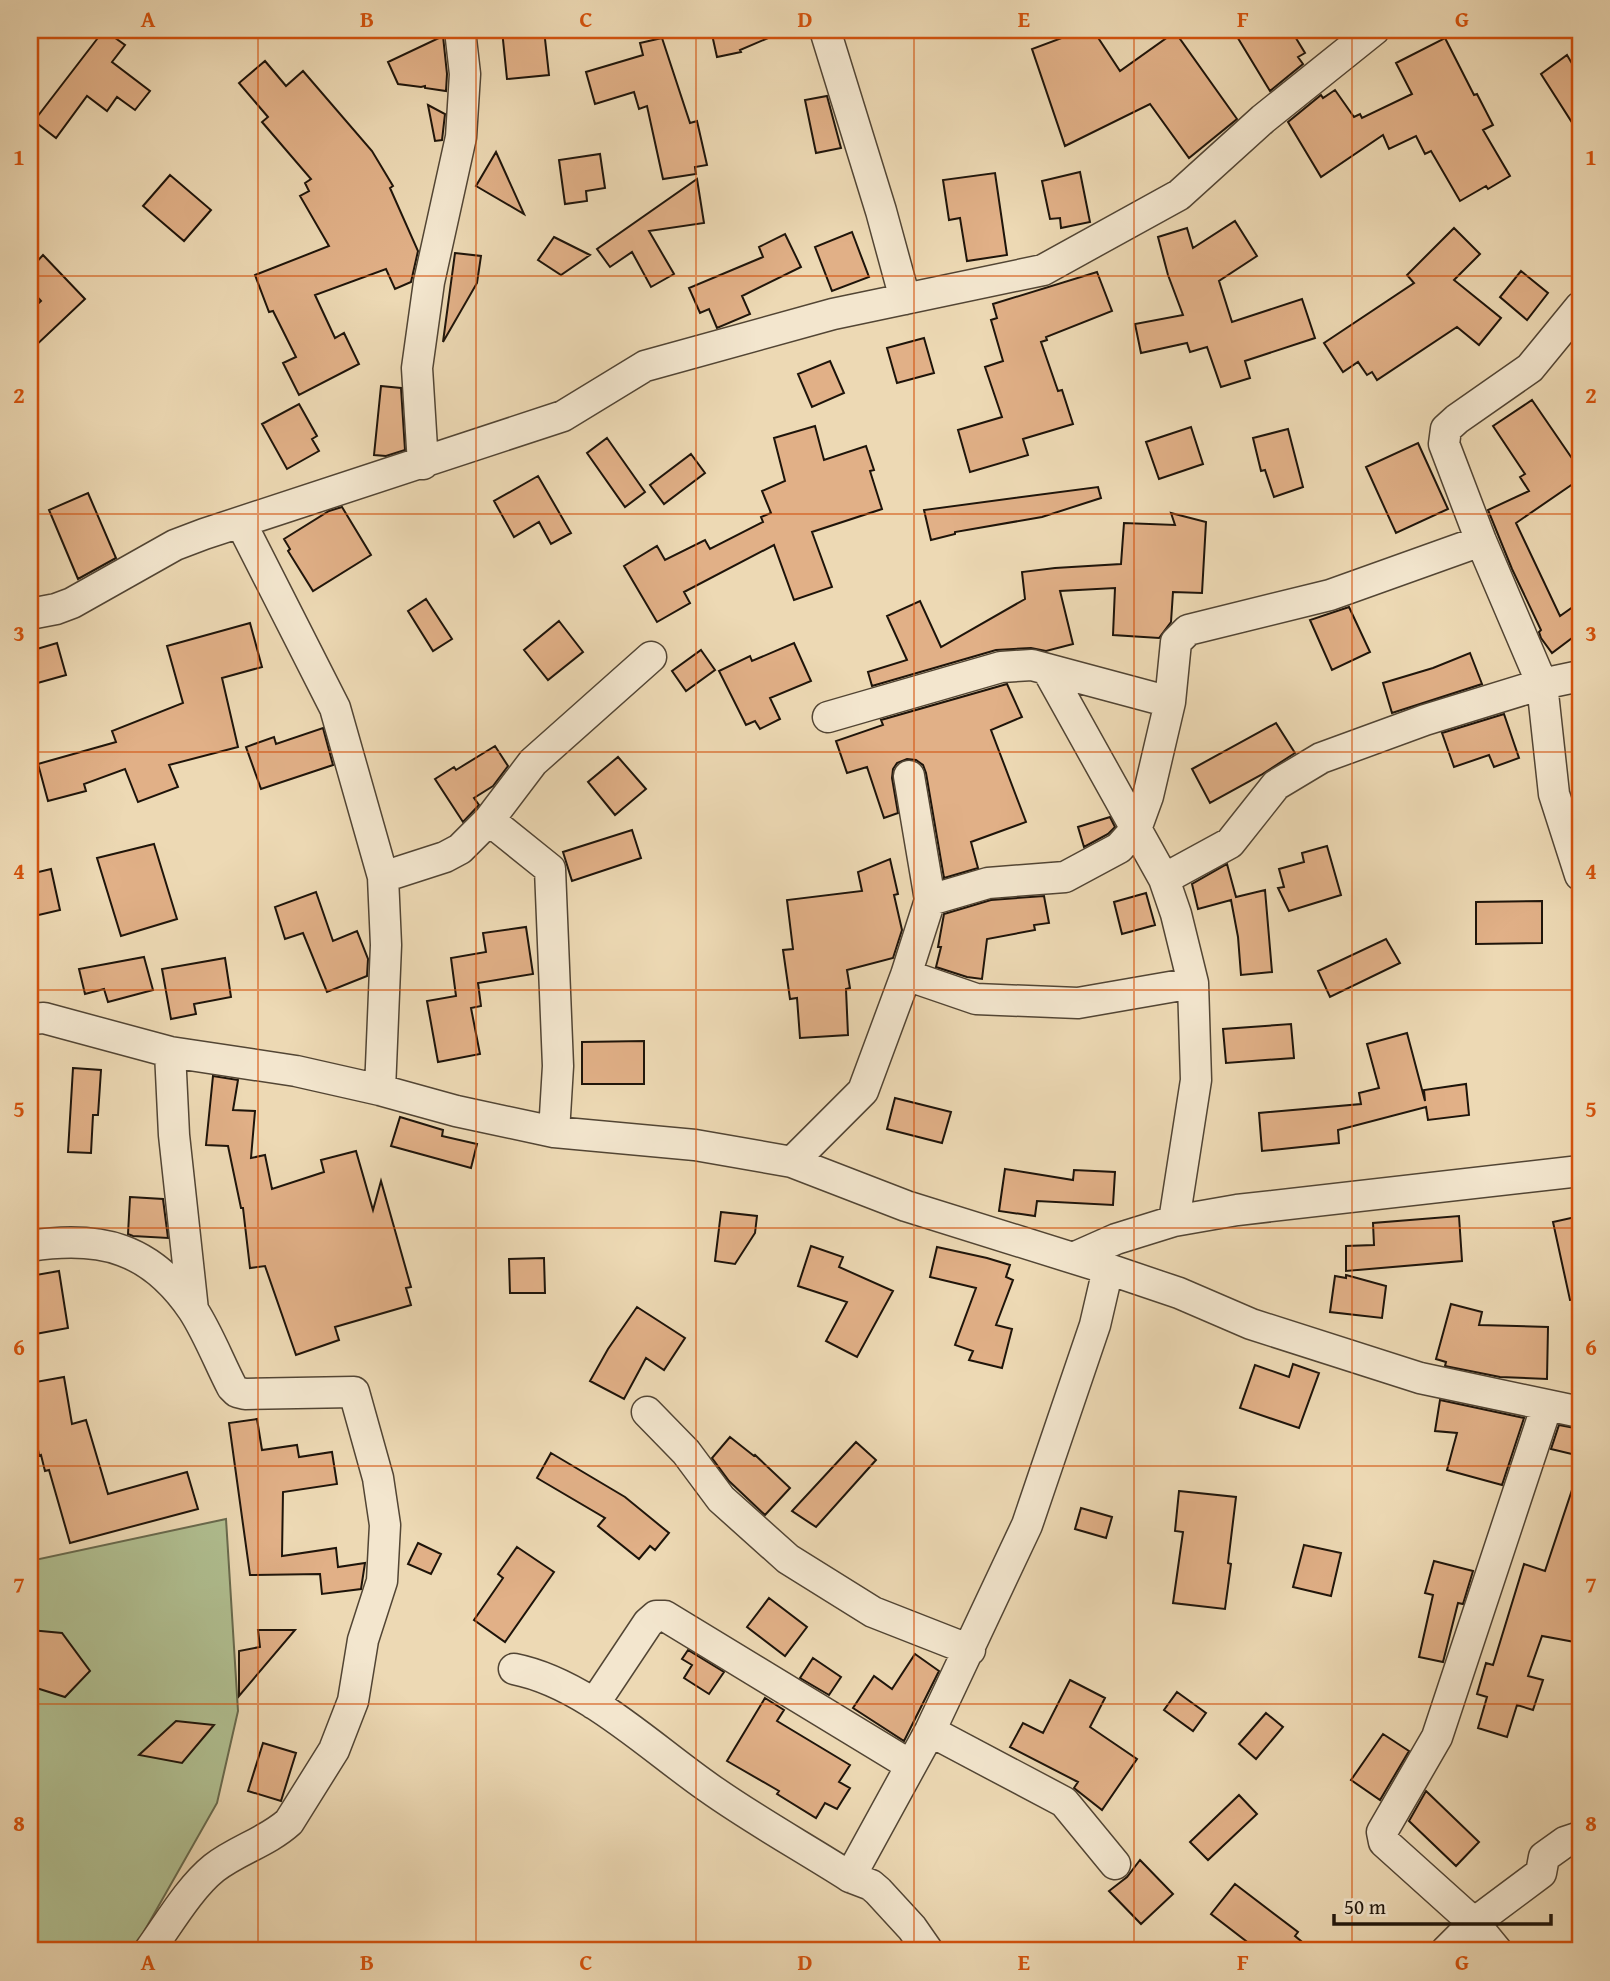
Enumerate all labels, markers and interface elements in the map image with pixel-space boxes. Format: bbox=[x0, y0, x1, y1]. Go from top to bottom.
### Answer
text: A bbox=[141, 2, 156, 35]
text: B bbox=[360, 2, 374, 35]
text: C bbox=[579, 2, 593, 35]
text: D bbox=[798, 2, 813, 35]
text: E bbox=[1018, 2, 1030, 35]
text: F bbox=[1237, 2, 1249, 35]
text: G bbox=[1455, 2, 1469, 35]
text: 1 bbox=[13, 140, 25, 173]
text: 1 bbox=[1585, 140, 1597, 173]
text: 2 bbox=[13, 378, 25, 411]
text: 2 bbox=[1585, 378, 1597, 411]
text: 3 bbox=[13, 616, 25, 649]
text: 3 bbox=[1585, 616, 1597, 649]
text: 4 bbox=[13, 854, 25, 887]
text: 4 bbox=[1585, 854, 1597, 887]
text: 5 bbox=[13, 1092, 25, 1125]
text: 5 bbox=[1585, 1092, 1597, 1125]
text: 6 bbox=[13, 1330, 25, 1363]
text: 6 bbox=[1585, 1330, 1597, 1363]
text: 7 bbox=[13, 1568, 25, 1601]
text: 7 bbox=[1585, 1568, 1597, 1601]
text: 8 bbox=[13, 1806, 25, 1839]
text: 8 bbox=[1585, 1806, 1597, 1839]
scale bar bbox=[1334, 1883, 1550, 1927]
text: 50 m bbox=[1344, 1891, 1386, 1922]
text: A bbox=[141, 1945, 156, 1978]
text: B bbox=[360, 1945, 374, 1978]
text: C bbox=[579, 1945, 593, 1978]
text: D bbox=[798, 1945, 813, 1978]
text: E bbox=[1018, 1945, 1030, 1978]
text: F bbox=[1237, 1945, 1249, 1978]
text: G bbox=[1455, 1945, 1469, 1978]

